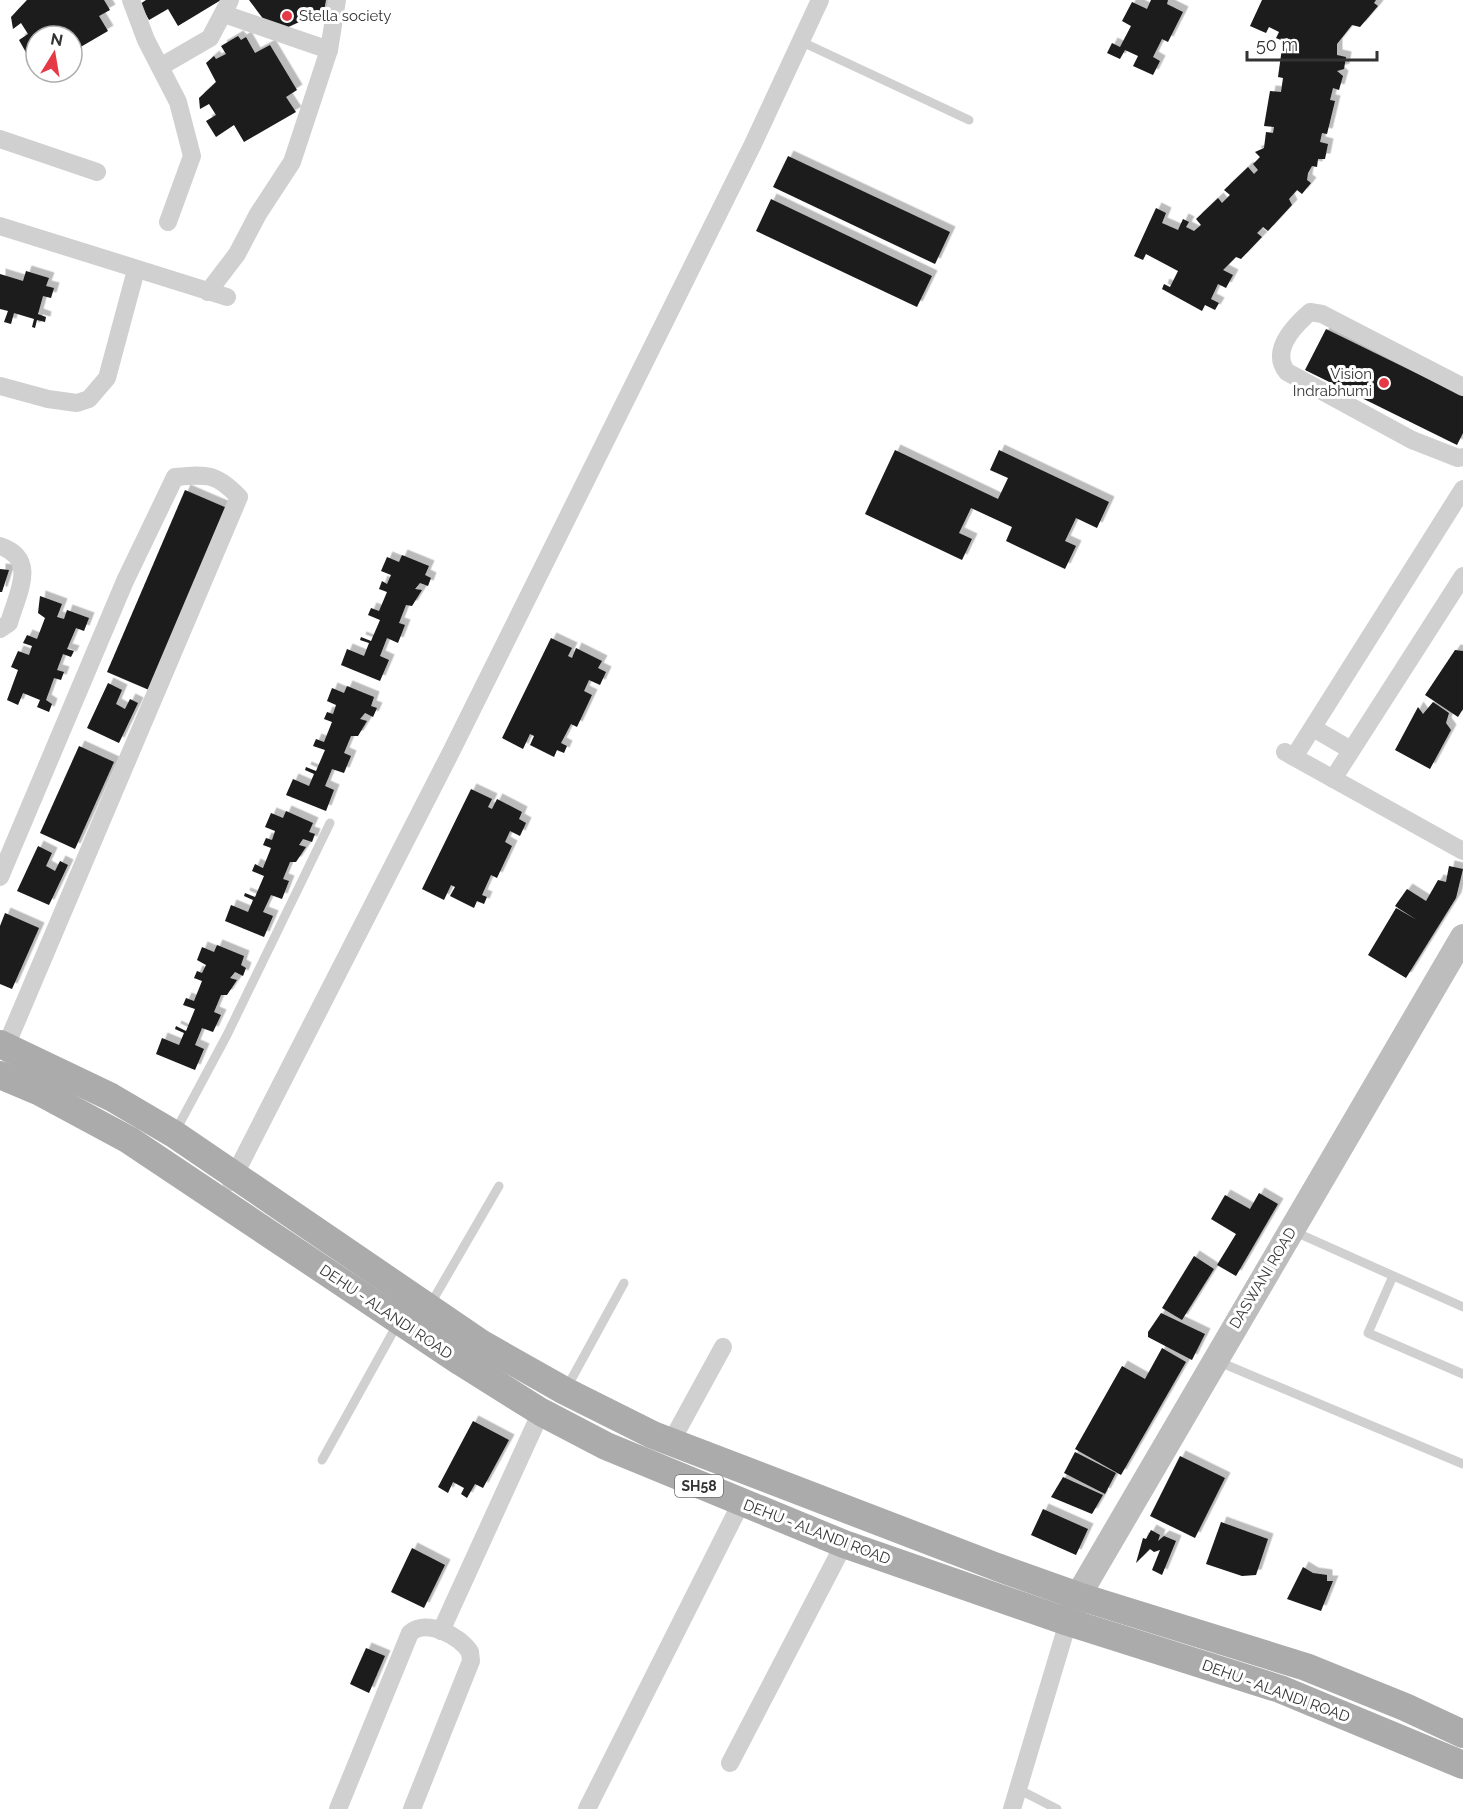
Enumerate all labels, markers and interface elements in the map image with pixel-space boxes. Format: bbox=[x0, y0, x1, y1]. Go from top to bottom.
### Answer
place label: Stella society bbox=[299, 7, 391, 25]
marker: Stella society bbox=[280, 9, 294, 23]
north arrow bbox=[24, 24, 84, 84]
scale bar bbox=[1247, 24, 1378, 62]
text: N bbox=[49, 29, 65, 50]
text: 50 m bbox=[1256, 34, 1298, 55]
place label: Vision Indrabhumi bbox=[1293, 365, 1372, 400]
marker: Vision Indrabhumi bbox=[1377, 376, 1391, 390]
street label: DASWANI ROAD bbox=[1226, 1224, 1300, 1332]
street label: DEHU - ALANDI ROAD bbox=[316, 1261, 456, 1363]
road number: SH58 bbox=[675, 1475, 723, 1497]
street label: DEHU - ALANDI ROAD bbox=[741, 1496, 893, 1568]
street label: DEHU - ALANDI ROAD bbox=[1200, 1656, 1353, 1726]

